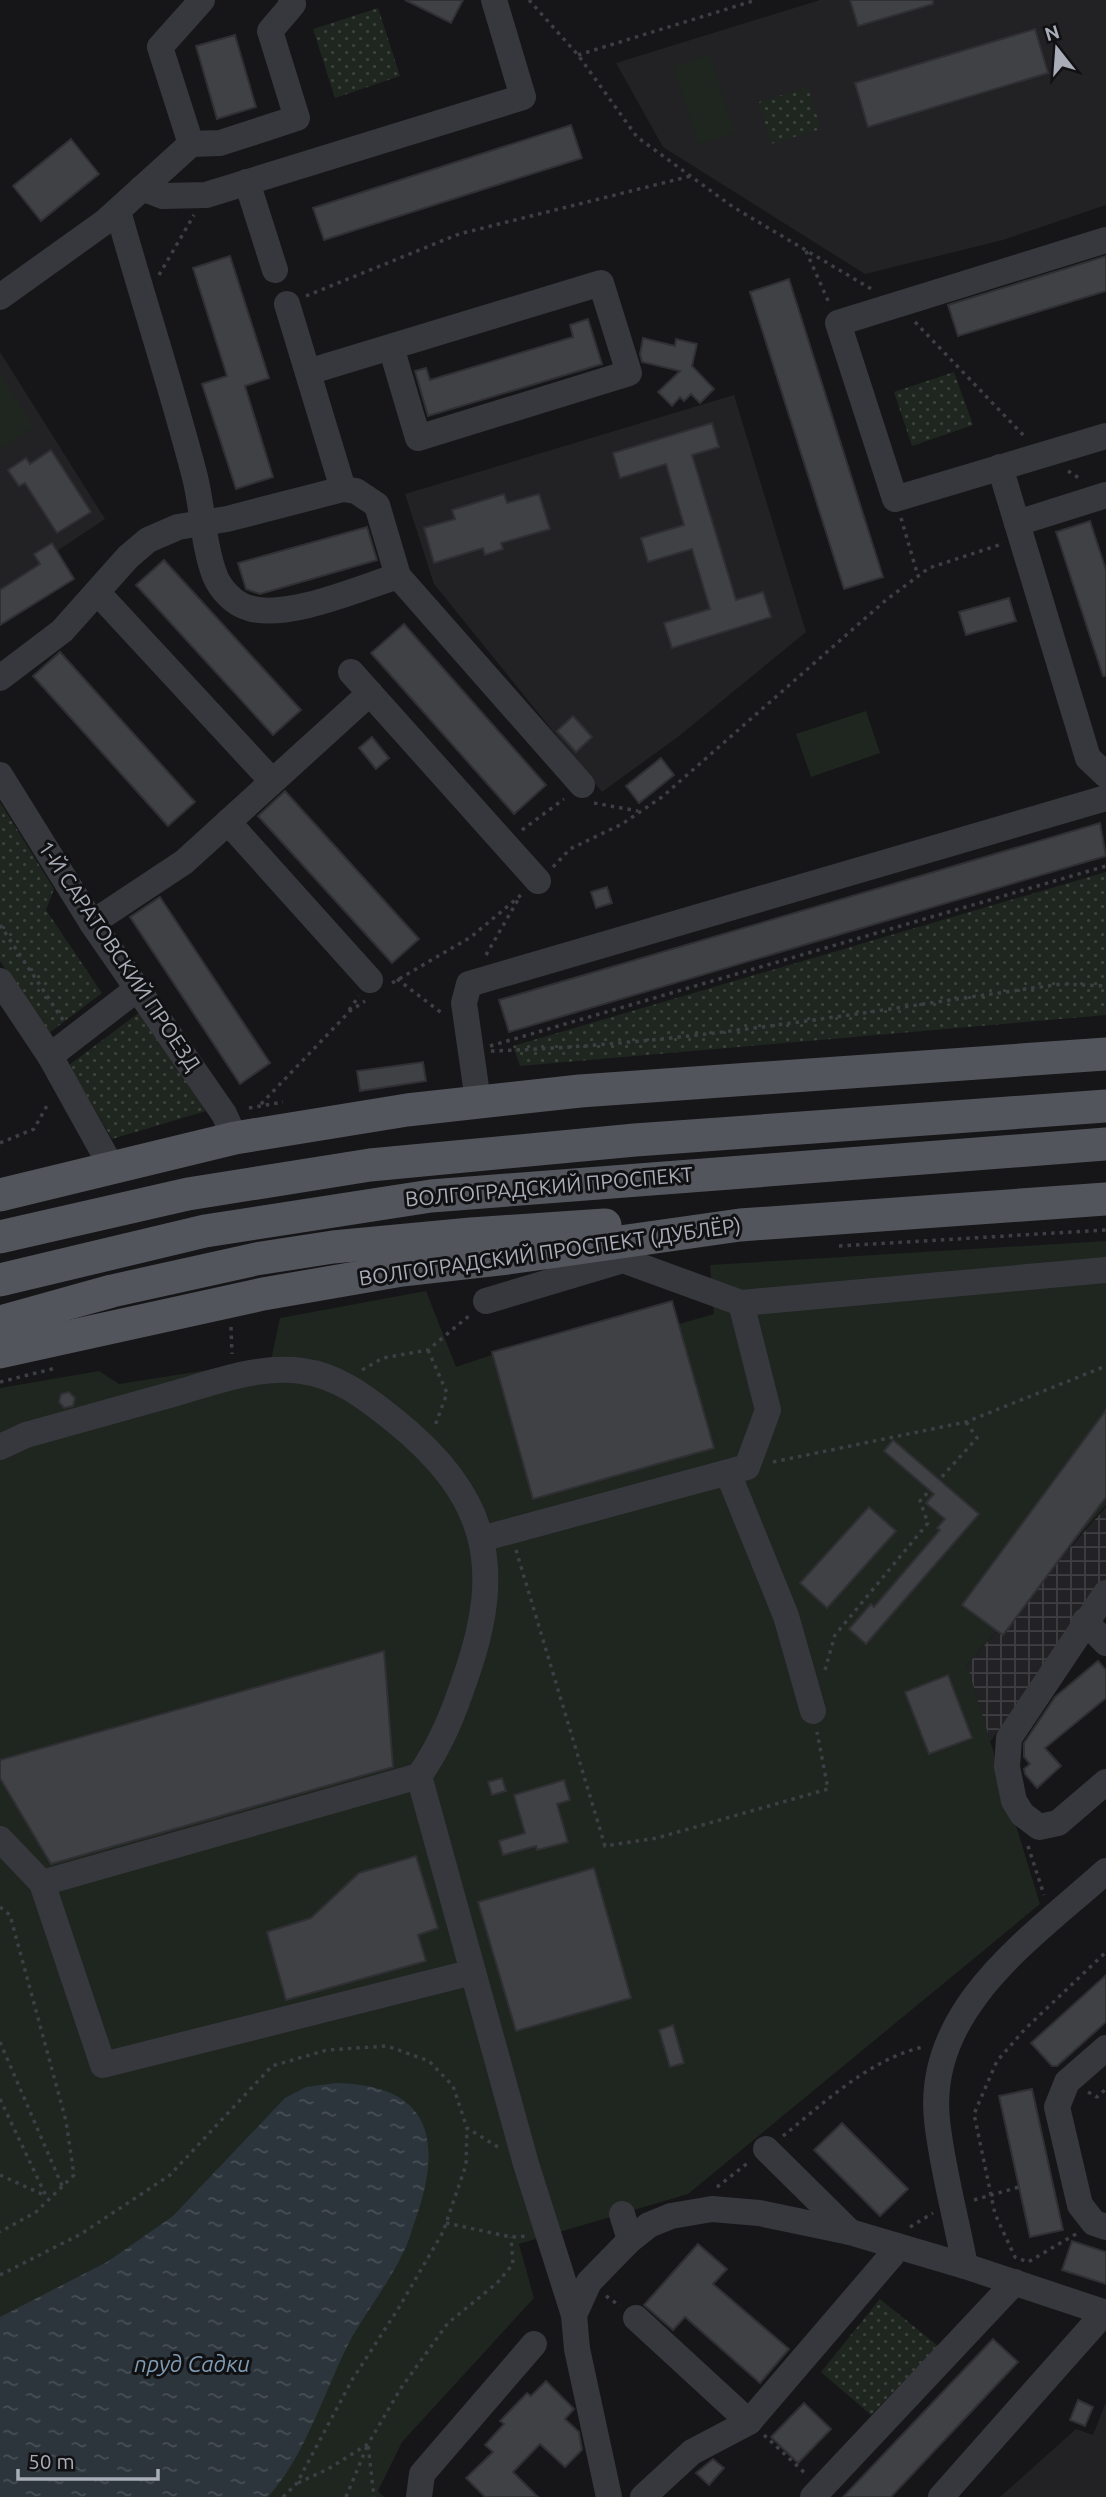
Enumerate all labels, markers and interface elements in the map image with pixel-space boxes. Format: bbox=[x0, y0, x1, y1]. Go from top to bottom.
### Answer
north arrow bbox=[1022, 14, 1092, 84]
text: N bbox=[1042, 20, 1062, 45]
street label: 1-Й САРАТОВСКИЙ ПРОЕЗД bbox=[34, 836, 206, 1075]
street label: ВОЛГОГРАДСКИЙ ПРОСПЕКТ bbox=[404, 1161, 694, 1211]
street label: ВОЛГОГРАДСКИЙ ПРОСПЕКТ (ДУБЛЁР) bbox=[357, 1212, 742, 1290]
water label: пруд Садки bbox=[134, 2351, 250, 2376]
scale bar bbox=[18, 2438, 158, 2482]
text: 50 m bbox=[28, 2449, 75, 2473]

